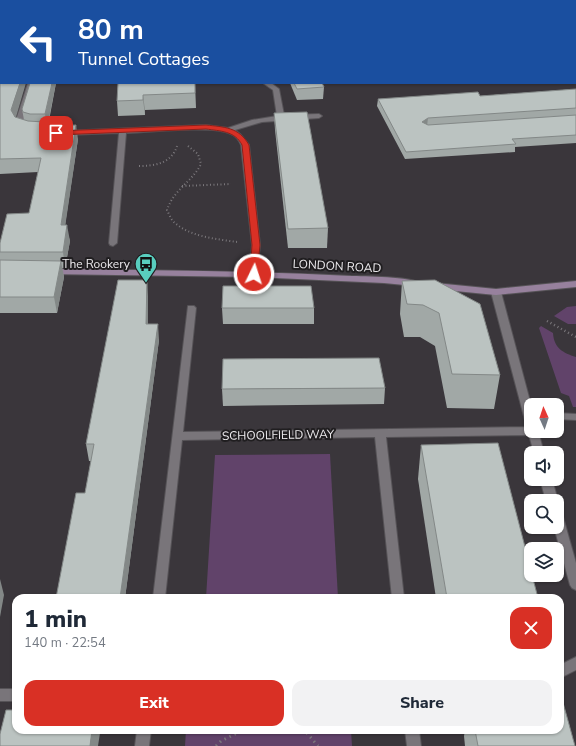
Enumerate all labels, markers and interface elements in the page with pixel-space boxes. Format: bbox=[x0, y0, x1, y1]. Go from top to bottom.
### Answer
text: 80 m bbox=[78, 11, 144, 49]
icon: left bbox=[12, 16, 64, 68]
text: Tunnel Cottages bbox=[78, 47, 210, 71]
pin bbox=[39, 116, 73, 150]
icon: arrive bbox=[45, 122, 67, 144]
bus stop icon: The Rookery bbox=[133, 251, 159, 284]
position arrow bbox=[233, 253, 275, 295]
place label: The Rookery bbox=[62, 256, 131, 272]
street label: LONDON ROAD bbox=[292, 256, 382, 276]
north arrow bbox=[524, 398, 564, 438]
map controls bbox=[524, 398, 564, 582]
street label: SCHOOLFIELD WAY bbox=[222, 426, 335, 444]
button: sound bbox=[524, 446, 564, 486]
button: search bbox=[524, 494, 564, 534]
button: layers bbox=[524, 542, 564, 582]
text: 1 min bbox=[24, 603, 87, 635]
button: close bbox=[510, 607, 552, 649]
text: 140 m · 22:54 bbox=[24, 634, 106, 652]
button: Exit bbox=[24, 680, 284, 726]
button: Share bbox=[292, 680, 552, 726]

